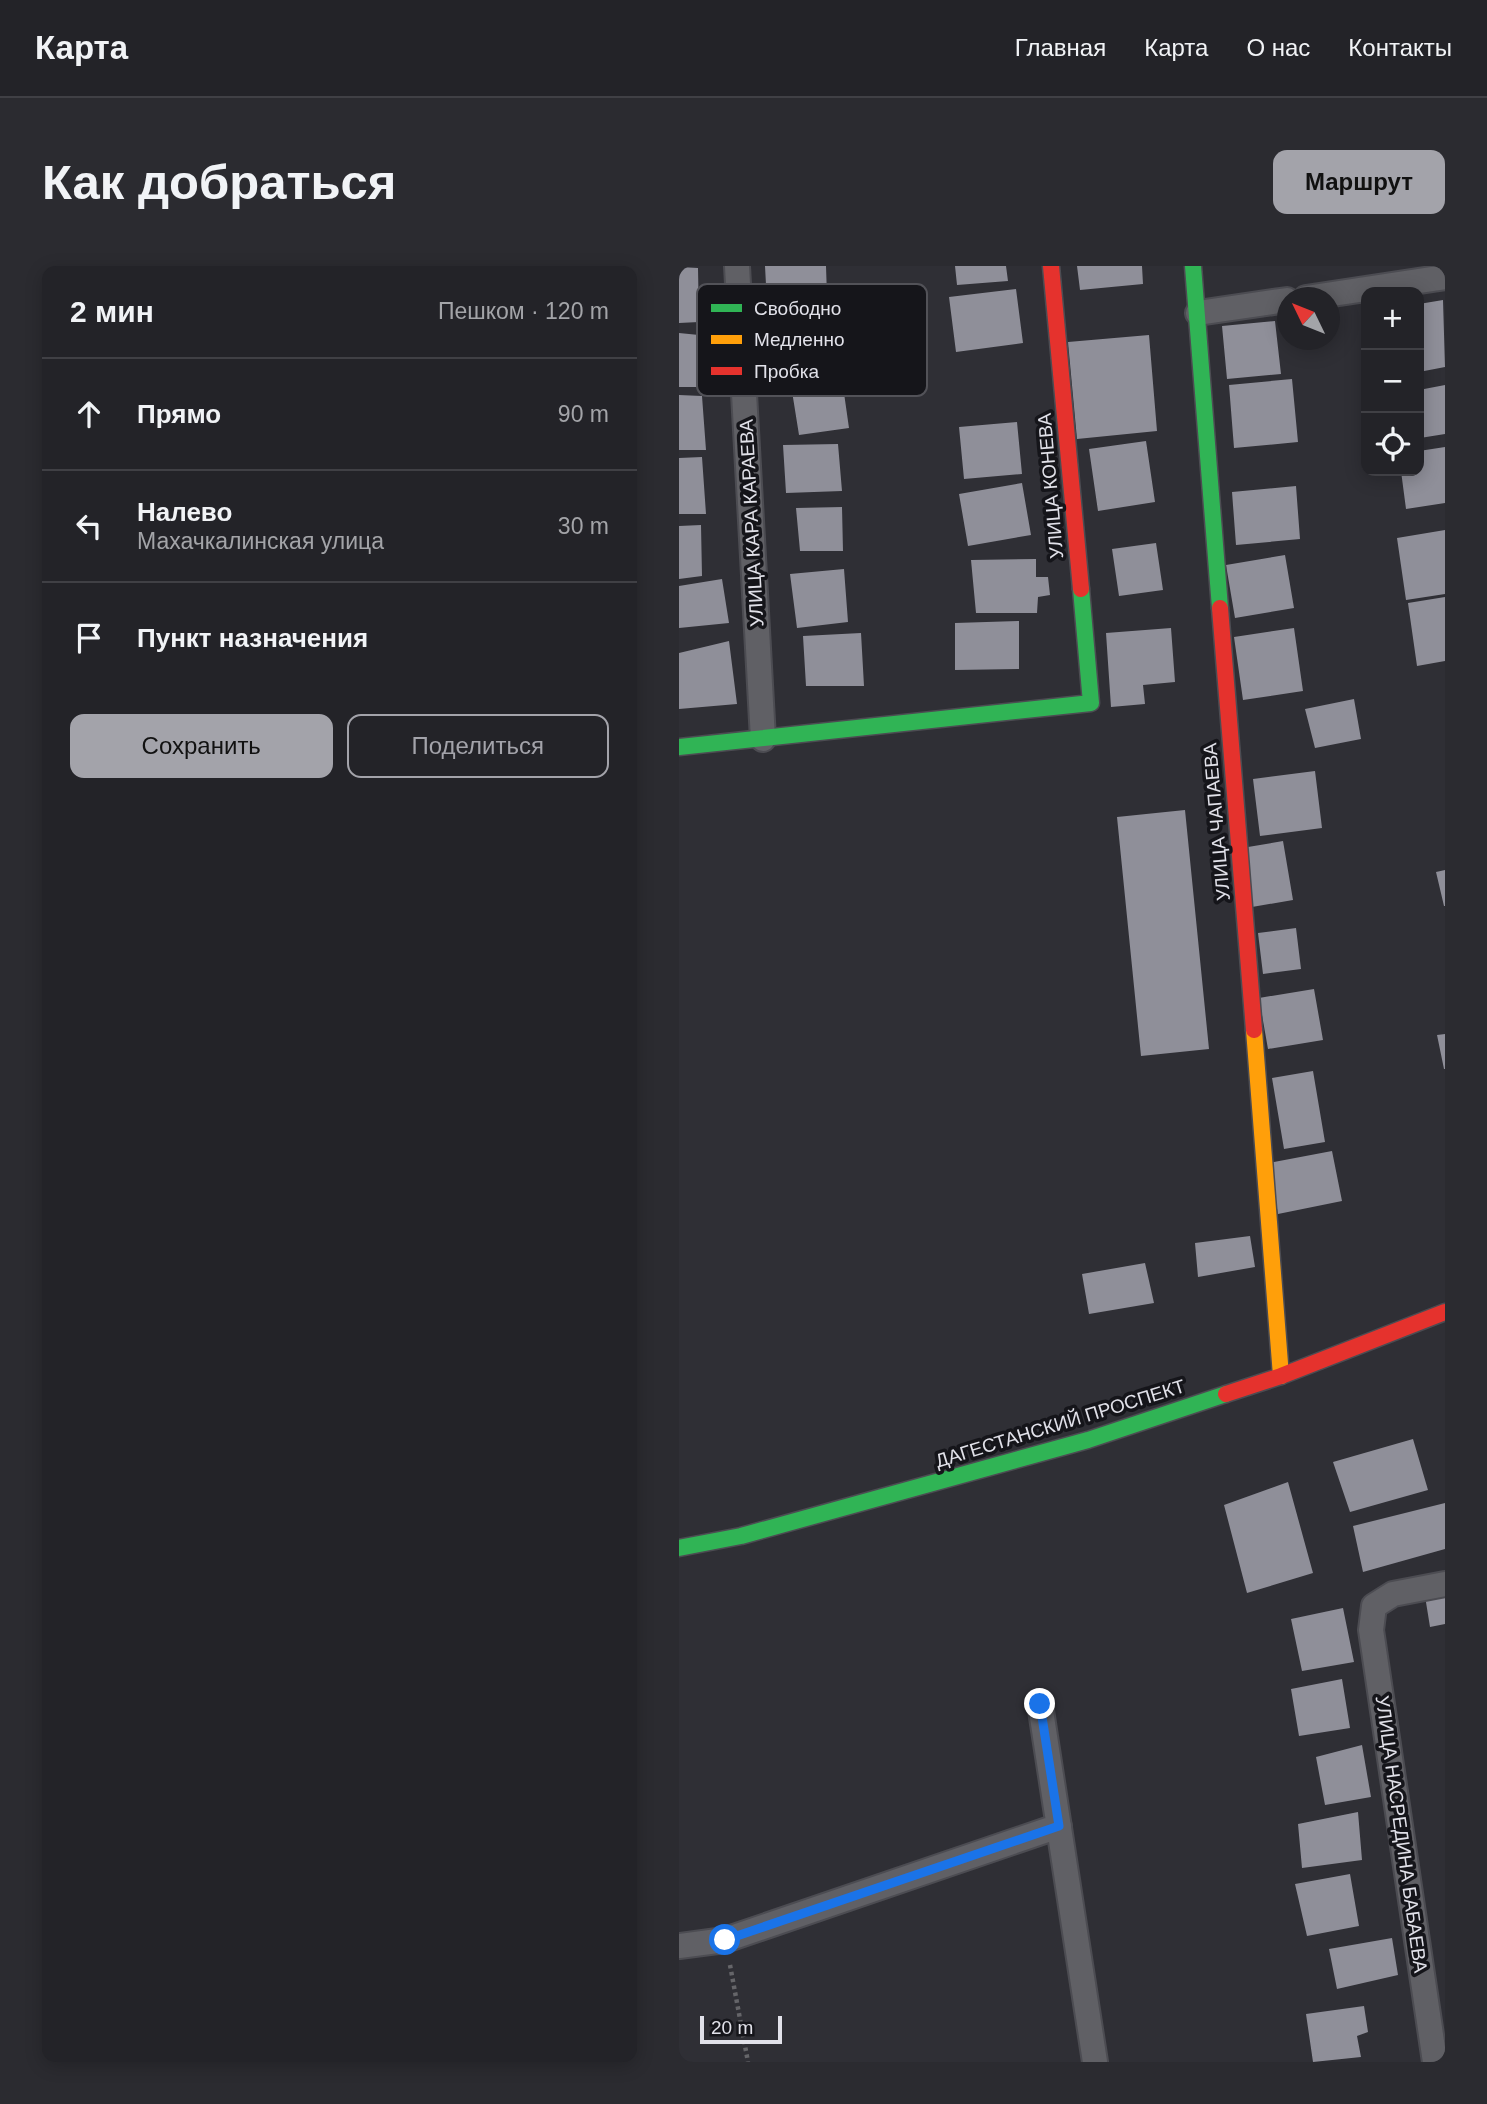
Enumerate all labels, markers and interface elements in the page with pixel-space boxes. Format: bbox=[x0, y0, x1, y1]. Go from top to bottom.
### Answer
text: Карта bbox=[35, 29, 128, 66]
text: Главная bbox=[1015, 34, 1106, 61]
text: Карта bbox=[1144, 34, 1208, 61]
text: О нас bbox=[1246, 34, 1310, 61]
text: Контакты bbox=[1348, 34, 1452, 61]
button: Маршрут bbox=[1273, 150, 1445, 214]
text: Как добраться bbox=[42, 155, 396, 209]
legend bbox=[697, 284, 927, 396]
north arrow bbox=[1277, 287, 1340, 350]
map controls bbox=[1361, 287, 1424, 476]
button: + bbox=[1361, 287, 1424, 350]
text: 2 мин bbox=[70, 295, 154, 328]
text: Пешком · 120 m bbox=[438, 298, 609, 324]
text: Свободно bbox=[754, 298, 841, 319]
text: Медленно bbox=[754, 329, 844, 350]
button: − bbox=[1361, 350, 1424, 413]
text: Пробка bbox=[754, 361, 819, 382]
icon: ahead bbox=[70, 395, 108, 433]
text: Прямо bbox=[137, 399, 221, 429]
text: 90 m bbox=[558, 401, 609, 427]
street label: УЛИЦА КОНЕВА bbox=[1034, 412, 1067, 560]
button: locate bbox=[1361, 413, 1424, 476]
street label: УЛИЦА КАРА КАРАЕВА bbox=[736, 418, 767, 627]
text: Налево bbox=[137, 497, 232, 527]
icon: left bbox=[70, 507, 108, 545]
text: 30 m bbox=[558, 513, 609, 539]
text: Махачкалинская улица bbox=[137, 528, 384, 554]
icon: arrive bbox=[70, 619, 108, 657]
text: Пункт назначения bbox=[137, 623, 368, 653]
button: Сохранить bbox=[70, 714, 333, 778]
button: Поделиться bbox=[347, 714, 609, 778]
street label: УЛИЦА ЧАПАЕВА bbox=[1199, 742, 1234, 902]
street label: ДАГЕСТАНСКИЙ ПРОСПЕКТ bbox=[933, 1375, 1188, 1471]
route end bbox=[1024, 1688, 1055, 1719]
street label: УЛИЦА НАСРЕДИНА БАБАЕВА bbox=[1372, 1694, 1431, 1974]
route start bbox=[709, 1924, 740, 1955]
scale bar bbox=[700, 2013, 782, 2045]
text: 20 m bbox=[711, 2017, 753, 2038]

